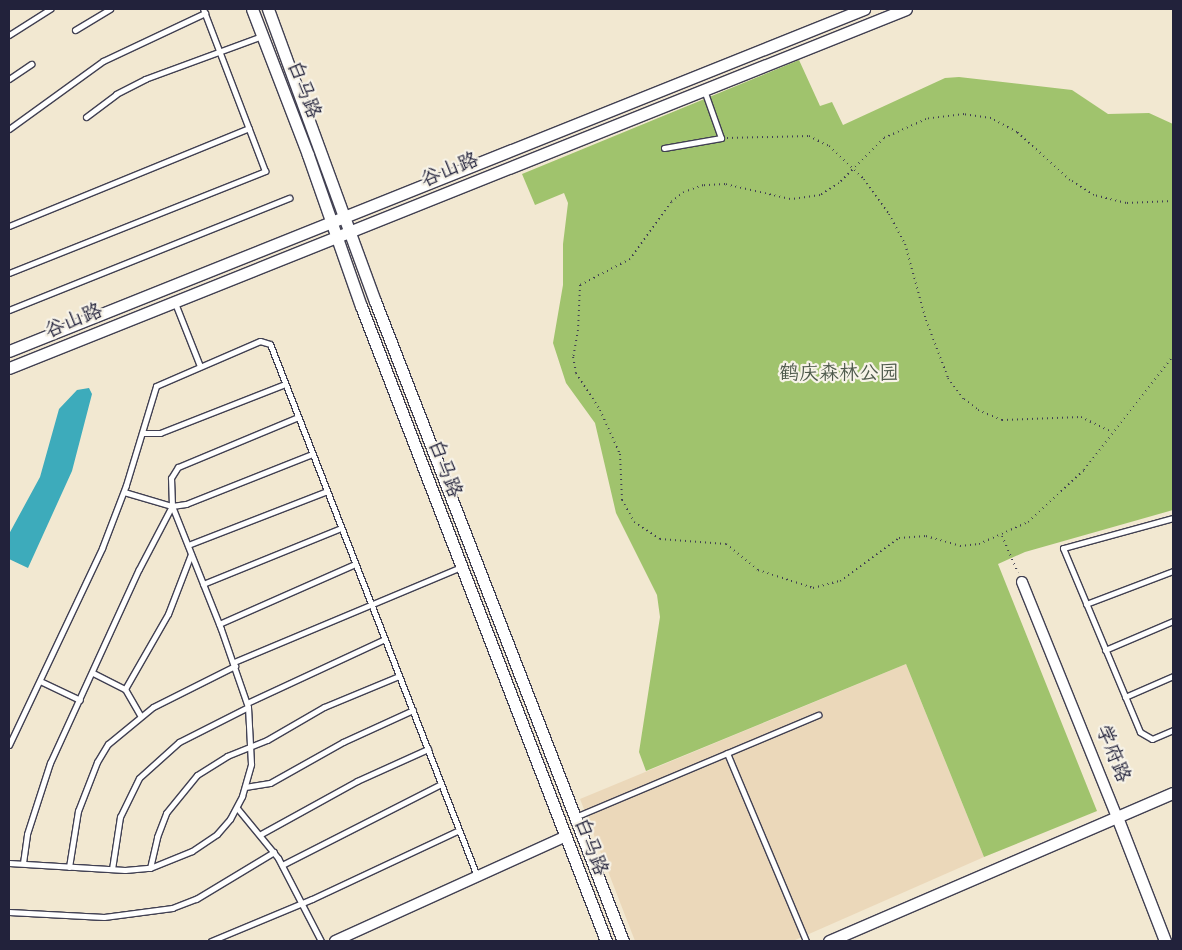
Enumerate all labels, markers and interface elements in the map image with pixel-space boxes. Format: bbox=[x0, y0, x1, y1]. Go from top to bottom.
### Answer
street label: 白马路 bbox=[281, 58, 325, 122]
street label: 谷山路 bbox=[418, 149, 482, 193]
street label: 谷山路 bbox=[42, 300, 106, 344]
park label: 鹤庆森林公园 bbox=[779, 362, 899, 386]
street label: 白马路 bbox=[422, 437, 466, 501]
street label: 学府路 bbox=[1090, 722, 1134, 786]
street label: 白马路 bbox=[568, 815, 612, 879]

